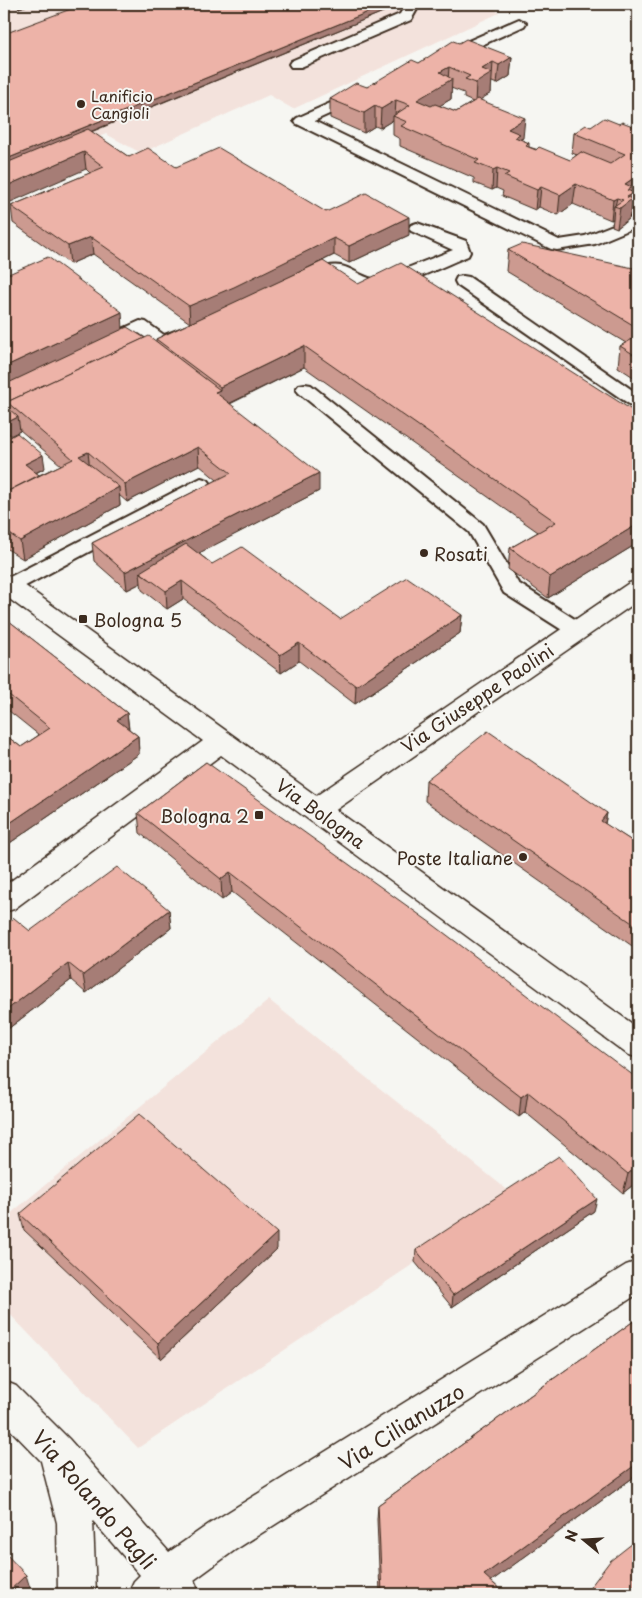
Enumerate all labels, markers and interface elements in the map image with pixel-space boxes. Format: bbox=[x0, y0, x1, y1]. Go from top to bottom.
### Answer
place label: Lanificio Cangioli bbox=[91, 84, 153, 124]
marker: Lanificio Cangioli bbox=[75, 98, 87, 110]
place label: Rosati bbox=[434, 540, 488, 567]
marker: Rosati bbox=[418, 547, 430, 559]
place label: Bologna 5 bbox=[93, 606, 182, 633]
marker: Bologna 5 bbox=[77, 613, 89, 625]
street label: Via Giuseppe Paolini bbox=[395, 637, 559, 759]
street label: Via Bologna bbox=[271, 771, 372, 855]
place label: Bologna 2 bbox=[160, 802, 249, 829]
marker: Bologna 2 bbox=[253, 809, 265, 821]
place label: Poste Italiane bbox=[397, 844, 513, 871]
marker: Poste Italiane bbox=[517, 851, 529, 863]
street label: Via Cilianuzzo bbox=[332, 1375, 470, 1477]
street label: Via Rolando Pagli bbox=[25, 1422, 165, 1576]
north arrow bbox=[560, 1516, 610, 1566]
text: N bbox=[559, 1527, 583, 1544]

